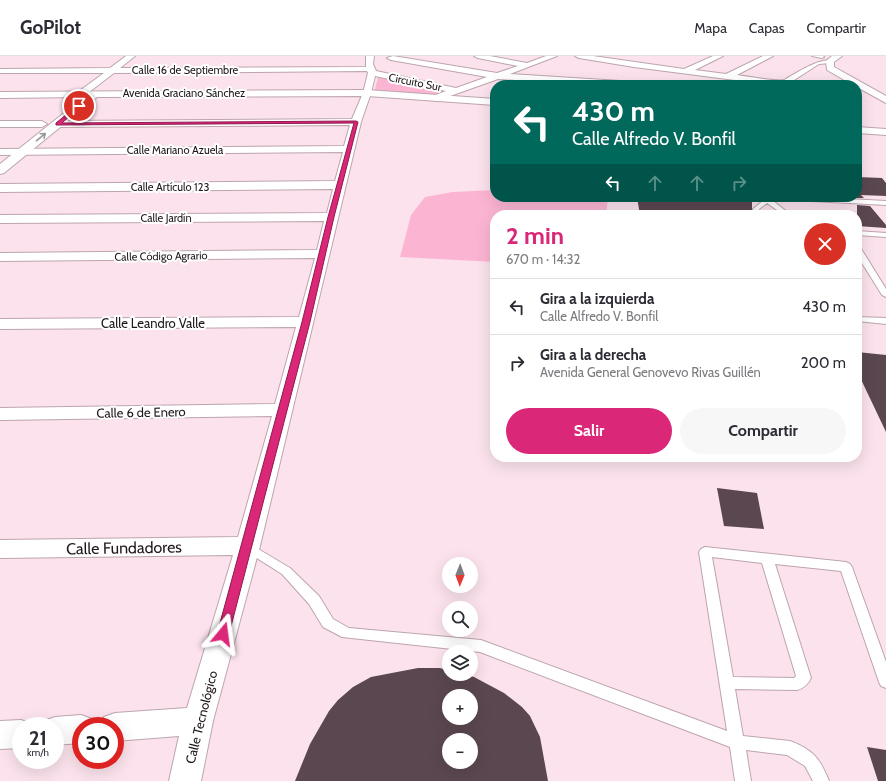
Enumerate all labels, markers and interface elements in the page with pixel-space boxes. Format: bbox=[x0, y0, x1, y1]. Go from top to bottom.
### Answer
text: GoPilot bbox=[20, 16, 81, 39]
text: Mapa bbox=[694, 19, 727, 37]
text: Capas bbox=[749, 19, 785, 37]
text: Compartir bbox=[807, 19, 866, 37]
street label: Calle 16 de Septiembre bbox=[132, 63, 239, 77]
street label: Circuito Sur bbox=[387, 70, 443, 94]
street label: Avenida Graciano Sánchez bbox=[123, 86, 245, 100]
pin bbox=[62, 89, 96, 123]
text: 430 m bbox=[572, 94, 655, 128]
icon: arrive bbox=[68, 95, 90, 117]
icon: left bbox=[506, 96, 558, 148]
text: Calle Alfredo V. Bonfil bbox=[572, 128, 736, 150]
one-way arrow bbox=[36, 132, 47, 141]
street label: Calle Mariano Azuela bbox=[127, 143, 224, 157]
icon: left bbox=[602, 172, 624, 194]
icon: ahead bbox=[644, 172, 666, 194]
icon: ahead bbox=[686, 172, 708, 194]
icon: right bbox=[728, 172, 750, 194]
street label: Calle Artículo 123 bbox=[131, 180, 209, 194]
street label: Calle Jardín bbox=[140, 211, 192, 225]
text: 2 min bbox=[506, 221, 564, 250]
button: close bbox=[804, 223, 846, 265]
street label: Calle Código Agrario bbox=[114, 248, 208, 264]
text: 670 m · 14:32 bbox=[506, 251, 580, 267]
text: Gira a la izquierda bbox=[540, 290, 654, 308]
icon: left bbox=[506, 296, 528, 318]
text: 430 m bbox=[802, 298, 846, 316]
text: Calle Alfredo V. Bonfil bbox=[540, 308, 658, 324]
street label: Calle Leandro Valle bbox=[101, 315, 205, 331]
text: Gira a la derecha bbox=[540, 346, 646, 364]
icon: right bbox=[506, 352, 528, 374]
text: 200 m bbox=[801, 354, 846, 372]
text: Avenida General Genovevo Rivas Guillén bbox=[540, 364, 761, 380]
street label: Calle 6 de Enero bbox=[96, 403, 186, 421]
button: Salir bbox=[506, 408, 672, 454]
button: Compartir bbox=[680, 408, 846, 454]
street label: Calle Fundadores bbox=[66, 537, 182, 559]
north arrow bbox=[442, 557, 478, 593]
map controls bbox=[442, 557, 478, 769]
button: search bbox=[442, 601, 478, 637]
position arrow bbox=[202, 613, 244, 655]
button: layers bbox=[442, 645, 478, 681]
street label: Calle Tecnológico bbox=[182, 669, 220, 765]
button: + bbox=[442, 689, 478, 725]
speed limit sign: 30 bbox=[72, 717, 124, 769]
text: 21 bbox=[29, 726, 47, 750]
button: − bbox=[442, 733, 478, 769]
text: km/h bbox=[27, 746, 49, 759]

